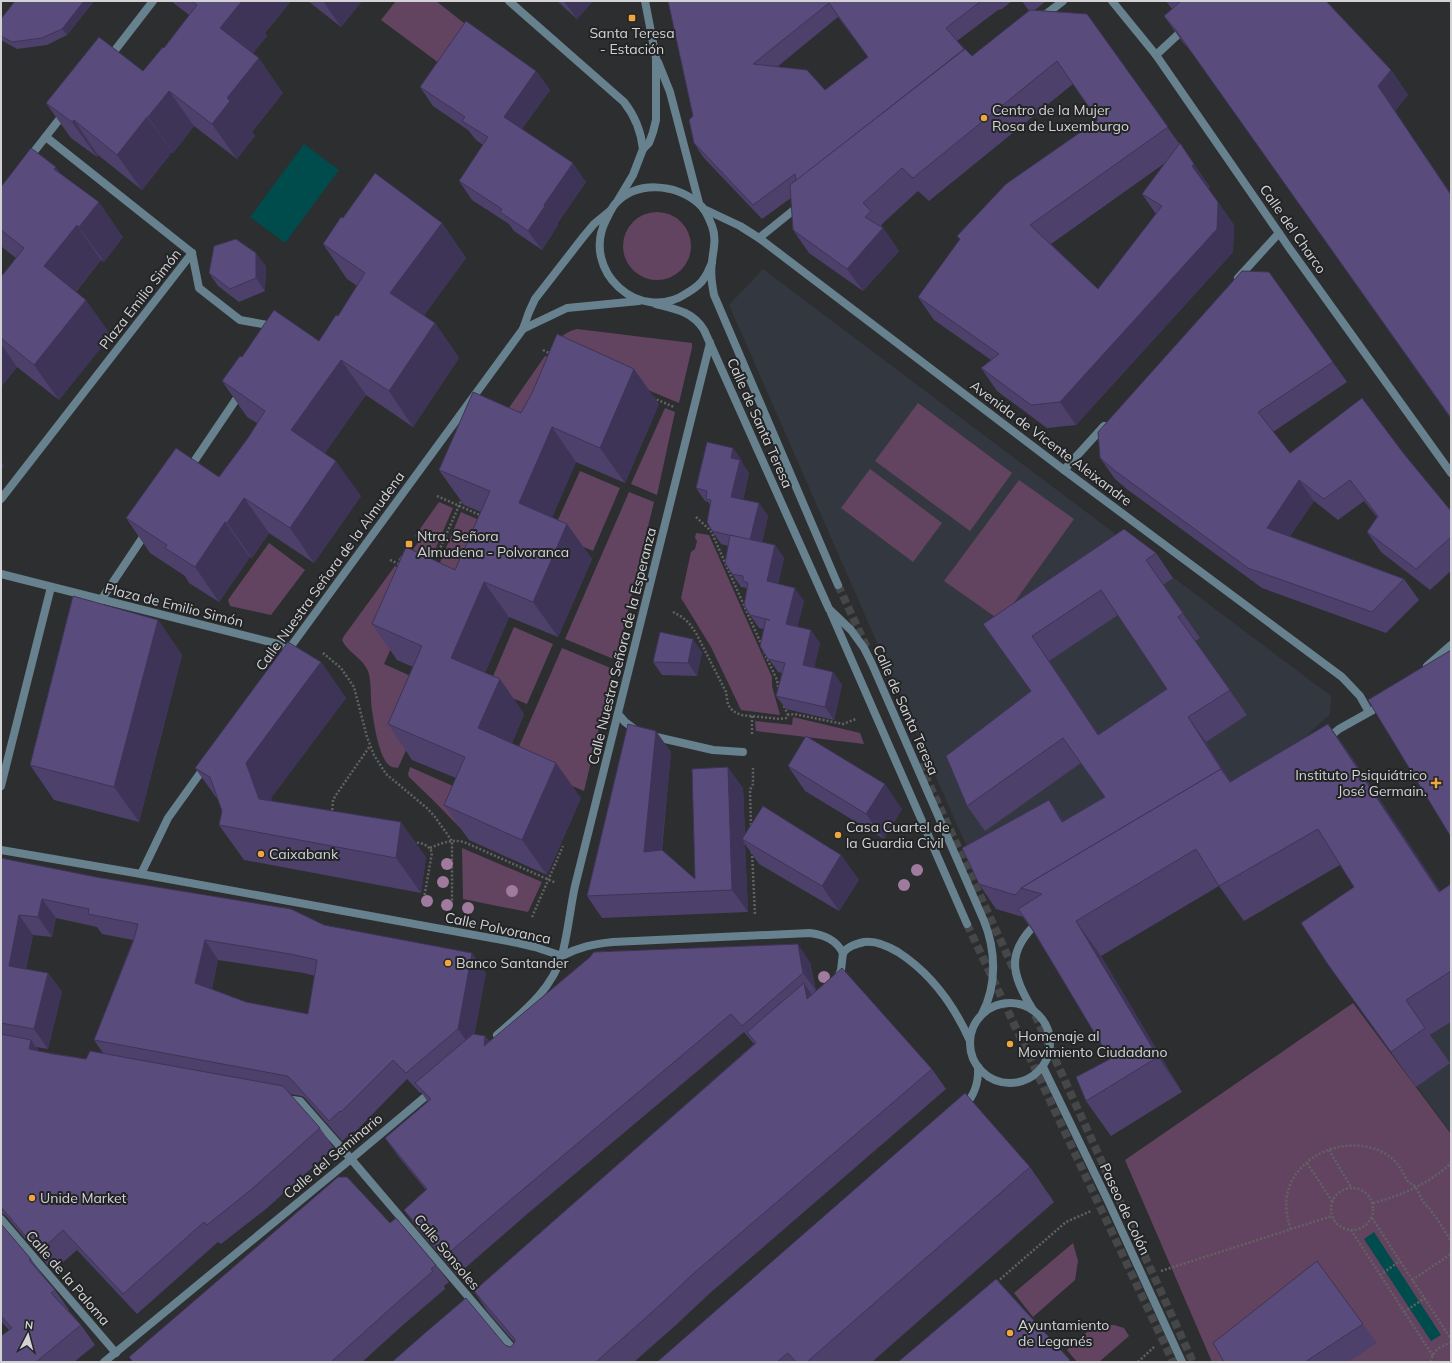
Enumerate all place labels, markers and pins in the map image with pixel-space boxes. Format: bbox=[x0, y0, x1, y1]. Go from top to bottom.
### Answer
marker: Santa Teresa - Estación bbox=[627, 13, 637, 23]
place label: Santa Teresa - Estación bbox=[589, 24, 675, 58]
place label: Centro de la Mujer Rosa de Luxemburgo bbox=[992, 101, 1129, 135]
marker: Centro de la Mujer Rosa de Luxemburgo bbox=[979, 113, 989, 123]
place label: Ntra. Señora Almudena - Polvoranca bbox=[417, 527, 569, 561]
marker: Ntra. Señora Almudena - Polvoranca bbox=[404, 539, 414, 549]
place label: Instituto Psiquiátrico José Germain. bbox=[1295, 766, 1427, 800]
marker: Instituto Psiquiátrico José Germain. bbox=[1430, 777, 1442, 789]
place label: Casa Cuartel de la Guardia Civil bbox=[846, 818, 950, 852]
marker: Casa Cuartel de la Guardia Civil bbox=[833, 830, 843, 840]
place label: Caixabank bbox=[269, 845, 339, 863]
marker: Caixabank bbox=[256, 849, 266, 859]
place label: Banco Santander bbox=[456, 954, 569, 972]
marker: Banco Santander bbox=[443, 958, 453, 968]
place label: Homenaje al Movimiento Ciudadano bbox=[1018, 1027, 1167, 1061]
marker: Homenaje al Movimiento Ciudadano bbox=[1005, 1039, 1015, 1049]
place label: Unide Market bbox=[40, 1189, 127, 1207]
marker: Unide Market bbox=[27, 1193, 37, 1203]
place label: Ayuntamiento de Leganés bbox=[1018, 1316, 1109, 1350]
marker: Ayuntamiento de Leganés bbox=[1005, 1328, 1015, 1338]

